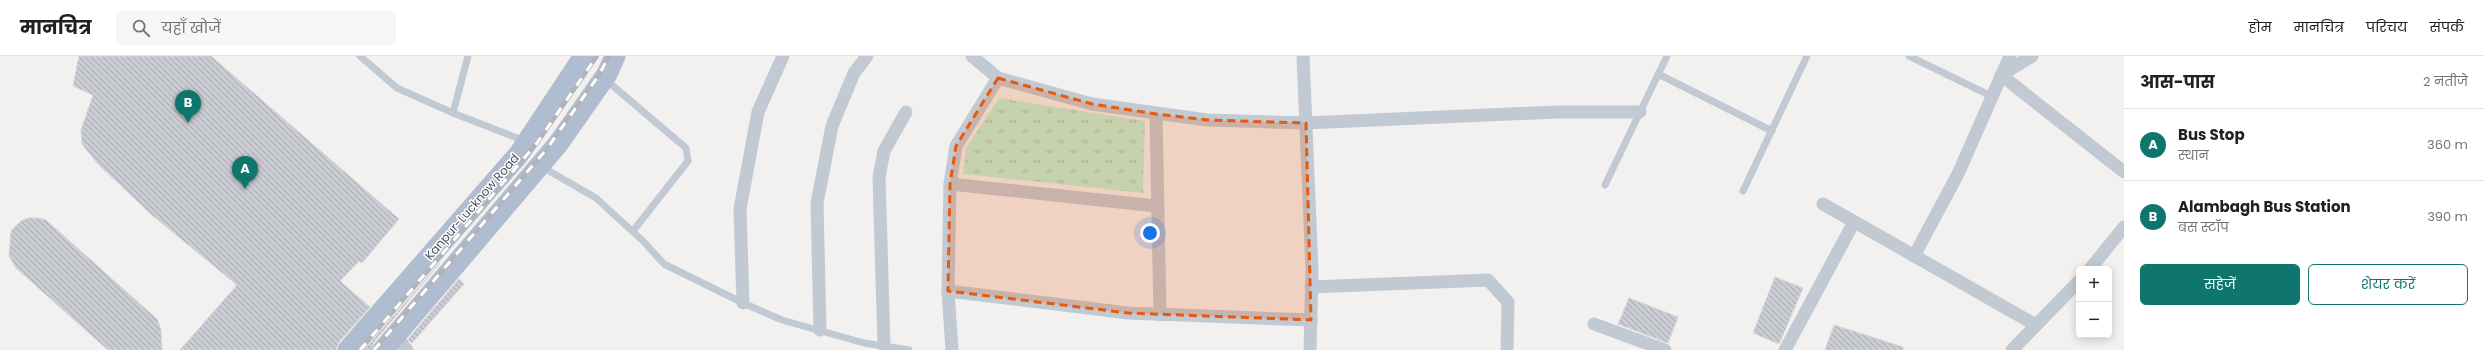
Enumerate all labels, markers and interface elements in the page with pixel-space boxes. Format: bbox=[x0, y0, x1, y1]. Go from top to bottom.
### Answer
search box bbox=[116, 10, 396, 46]
text: मानचित्र bbox=[20, 14, 92, 41]
icon: search bbox=[130, 17, 152, 39]
text: यहाँ खोजें bbox=[162, 17, 221, 38]
text: होम bbox=[2248, 17, 2272, 37]
text: मानचित्र bbox=[2294, 17, 2344, 37]
text: परिचय bbox=[2366, 17, 2407, 37]
text: संपर्क bbox=[2429, 17, 2464, 37]
text: आस-पास bbox=[2140, 70, 2215, 94]
text: 2 नतीजे bbox=[2423, 72, 2468, 91]
pin: B bbox=[175, 90, 201, 123]
text: Bus Stop bbox=[2178, 124, 2245, 145]
text: A bbox=[2148, 135, 2158, 154]
text: 360 m bbox=[2427, 135, 2468, 154]
text: स्थान bbox=[2178, 146, 2209, 165]
street label: Kanpur-Lucknow Road bbox=[421, 150, 523, 263]
pin: A bbox=[232, 156, 258, 189]
text: Alambagh Bus Station bbox=[2178, 196, 2351, 217]
text: B bbox=[2149, 207, 2157, 226]
text: 390 m bbox=[2427, 207, 2468, 226]
text: बस स्टॉप bbox=[2178, 218, 2229, 237]
your location bbox=[1140, 223, 1160, 243]
button: सहेजें bbox=[2140, 264, 2300, 305]
button: शेयर करें bbox=[2308, 264, 2468, 305]
map controls bbox=[2076, 266, 2112, 338]
button: + bbox=[2076, 266, 2112, 302]
button: − bbox=[2076, 302, 2112, 338]

